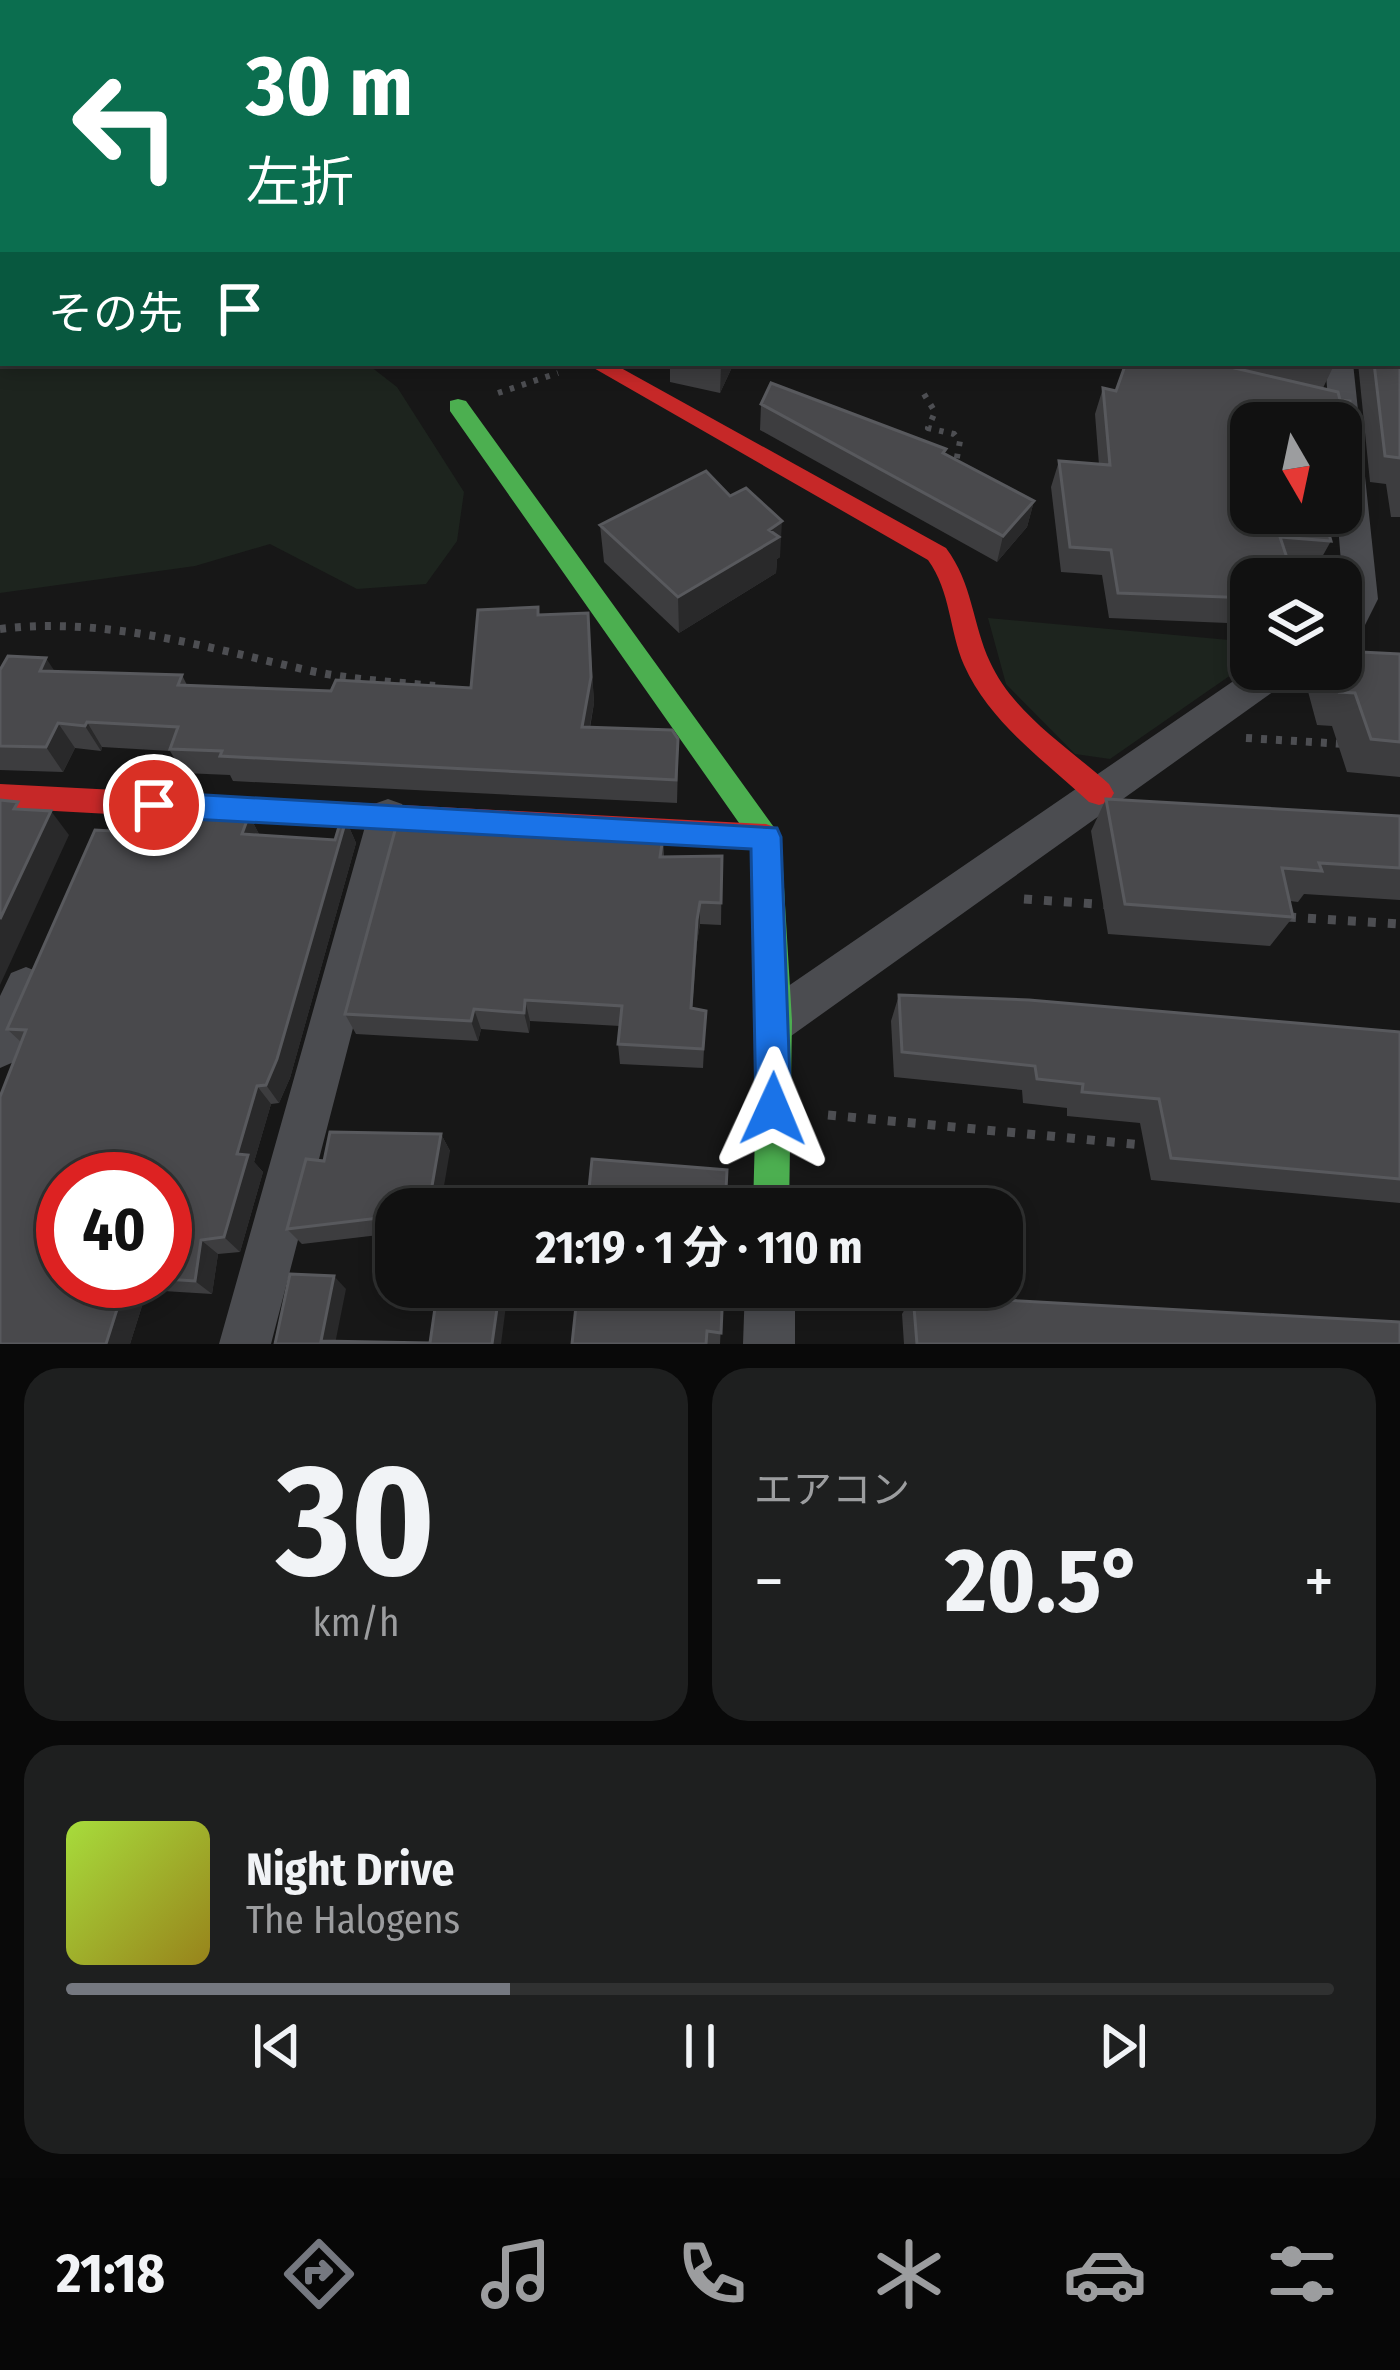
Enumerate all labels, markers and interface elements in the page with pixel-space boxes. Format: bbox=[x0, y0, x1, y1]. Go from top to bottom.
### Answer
text: 30 m bbox=[246, 36, 413, 137]
icon: left bbox=[48, 48, 204, 204]
text: 左折 bbox=[246, 151, 354, 215]
icon: arrive bbox=[207, 276, 273, 342]
text: その先 bbox=[48, 287, 183, 341]
north arrow bbox=[1230, 402, 1362, 534]
map controls bbox=[1230, 402, 1362, 690]
button: layers bbox=[1230, 558, 1362, 690]
pin bbox=[103, 754, 205, 856]
icon: arrive bbox=[121, 772, 187, 838]
position arrow bbox=[710, 1046, 836, 1172]
speed limit sign: 40 bbox=[36, 1152, 192, 1308]
text: 21:19 · 1 分 · 110 m bbox=[535, 1221, 863, 1275]
text: 30 bbox=[277, 1428, 435, 1615]
text: エアコン bbox=[754, 1467, 910, 1513]
text: 20.5° bbox=[945, 1527, 1143, 1635]
text: − bbox=[754, 1542, 784, 1621]
text: + bbox=[1304, 1542, 1334, 1621]
text: km/h bbox=[313, 1600, 399, 1646]
text: Night Drive bbox=[246, 1843, 454, 1897]
text: The Halogens bbox=[246, 1897, 460, 1943]
icon: previous bbox=[244, 2013, 310, 2079]
icon: pause bbox=[667, 2013, 733, 2079]
icon: next bbox=[1090, 2013, 1156, 2079]
icon: directions bbox=[277, 2232, 361, 2316]
icon: music bbox=[474, 2232, 558, 2316]
icon: phone bbox=[670, 2232, 754, 2316]
icon: climate bbox=[867, 2232, 951, 2316]
icon: car bbox=[1063, 2232, 1147, 2316]
icon: filters bbox=[1260, 2232, 1344, 2316]
text: 21:18 bbox=[56, 2242, 165, 2306]

